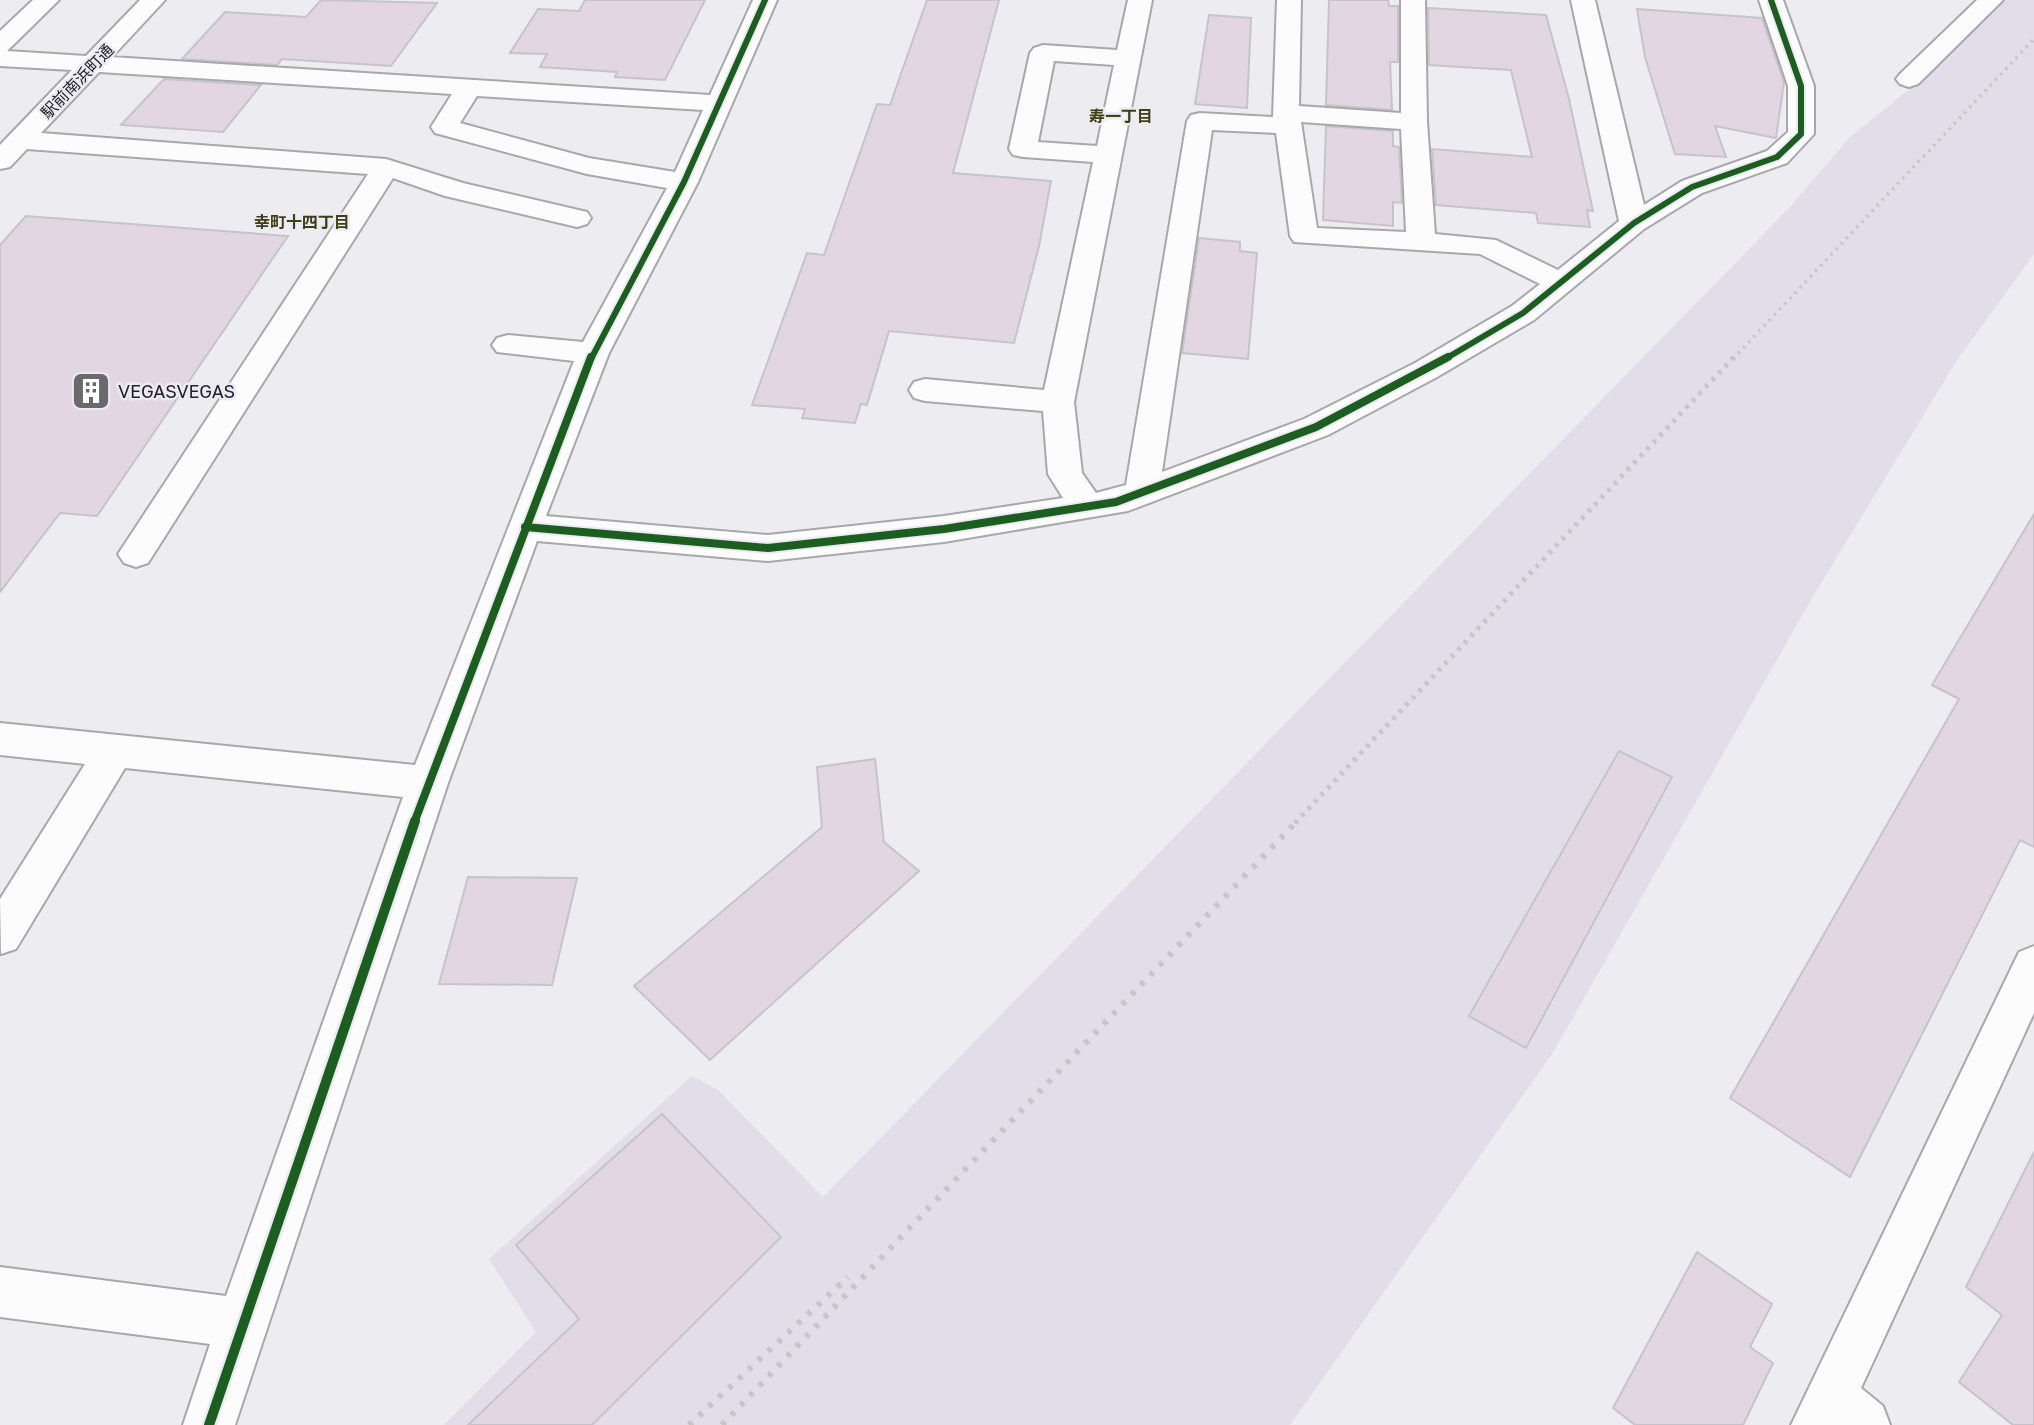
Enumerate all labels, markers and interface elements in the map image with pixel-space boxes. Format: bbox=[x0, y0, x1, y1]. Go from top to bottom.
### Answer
street label: 駅前南浜町通 bbox=[36, 40, 118, 122]
district label: 寿一丁目 bbox=[1089, 106, 1153, 126]
district label: 幸町十四丁目 bbox=[254, 212, 350, 232]
building icon: VEGASVEGAS bbox=[70, 370, 112, 412]
place label: VEGASVEGAS bbox=[118, 380, 235, 402]

